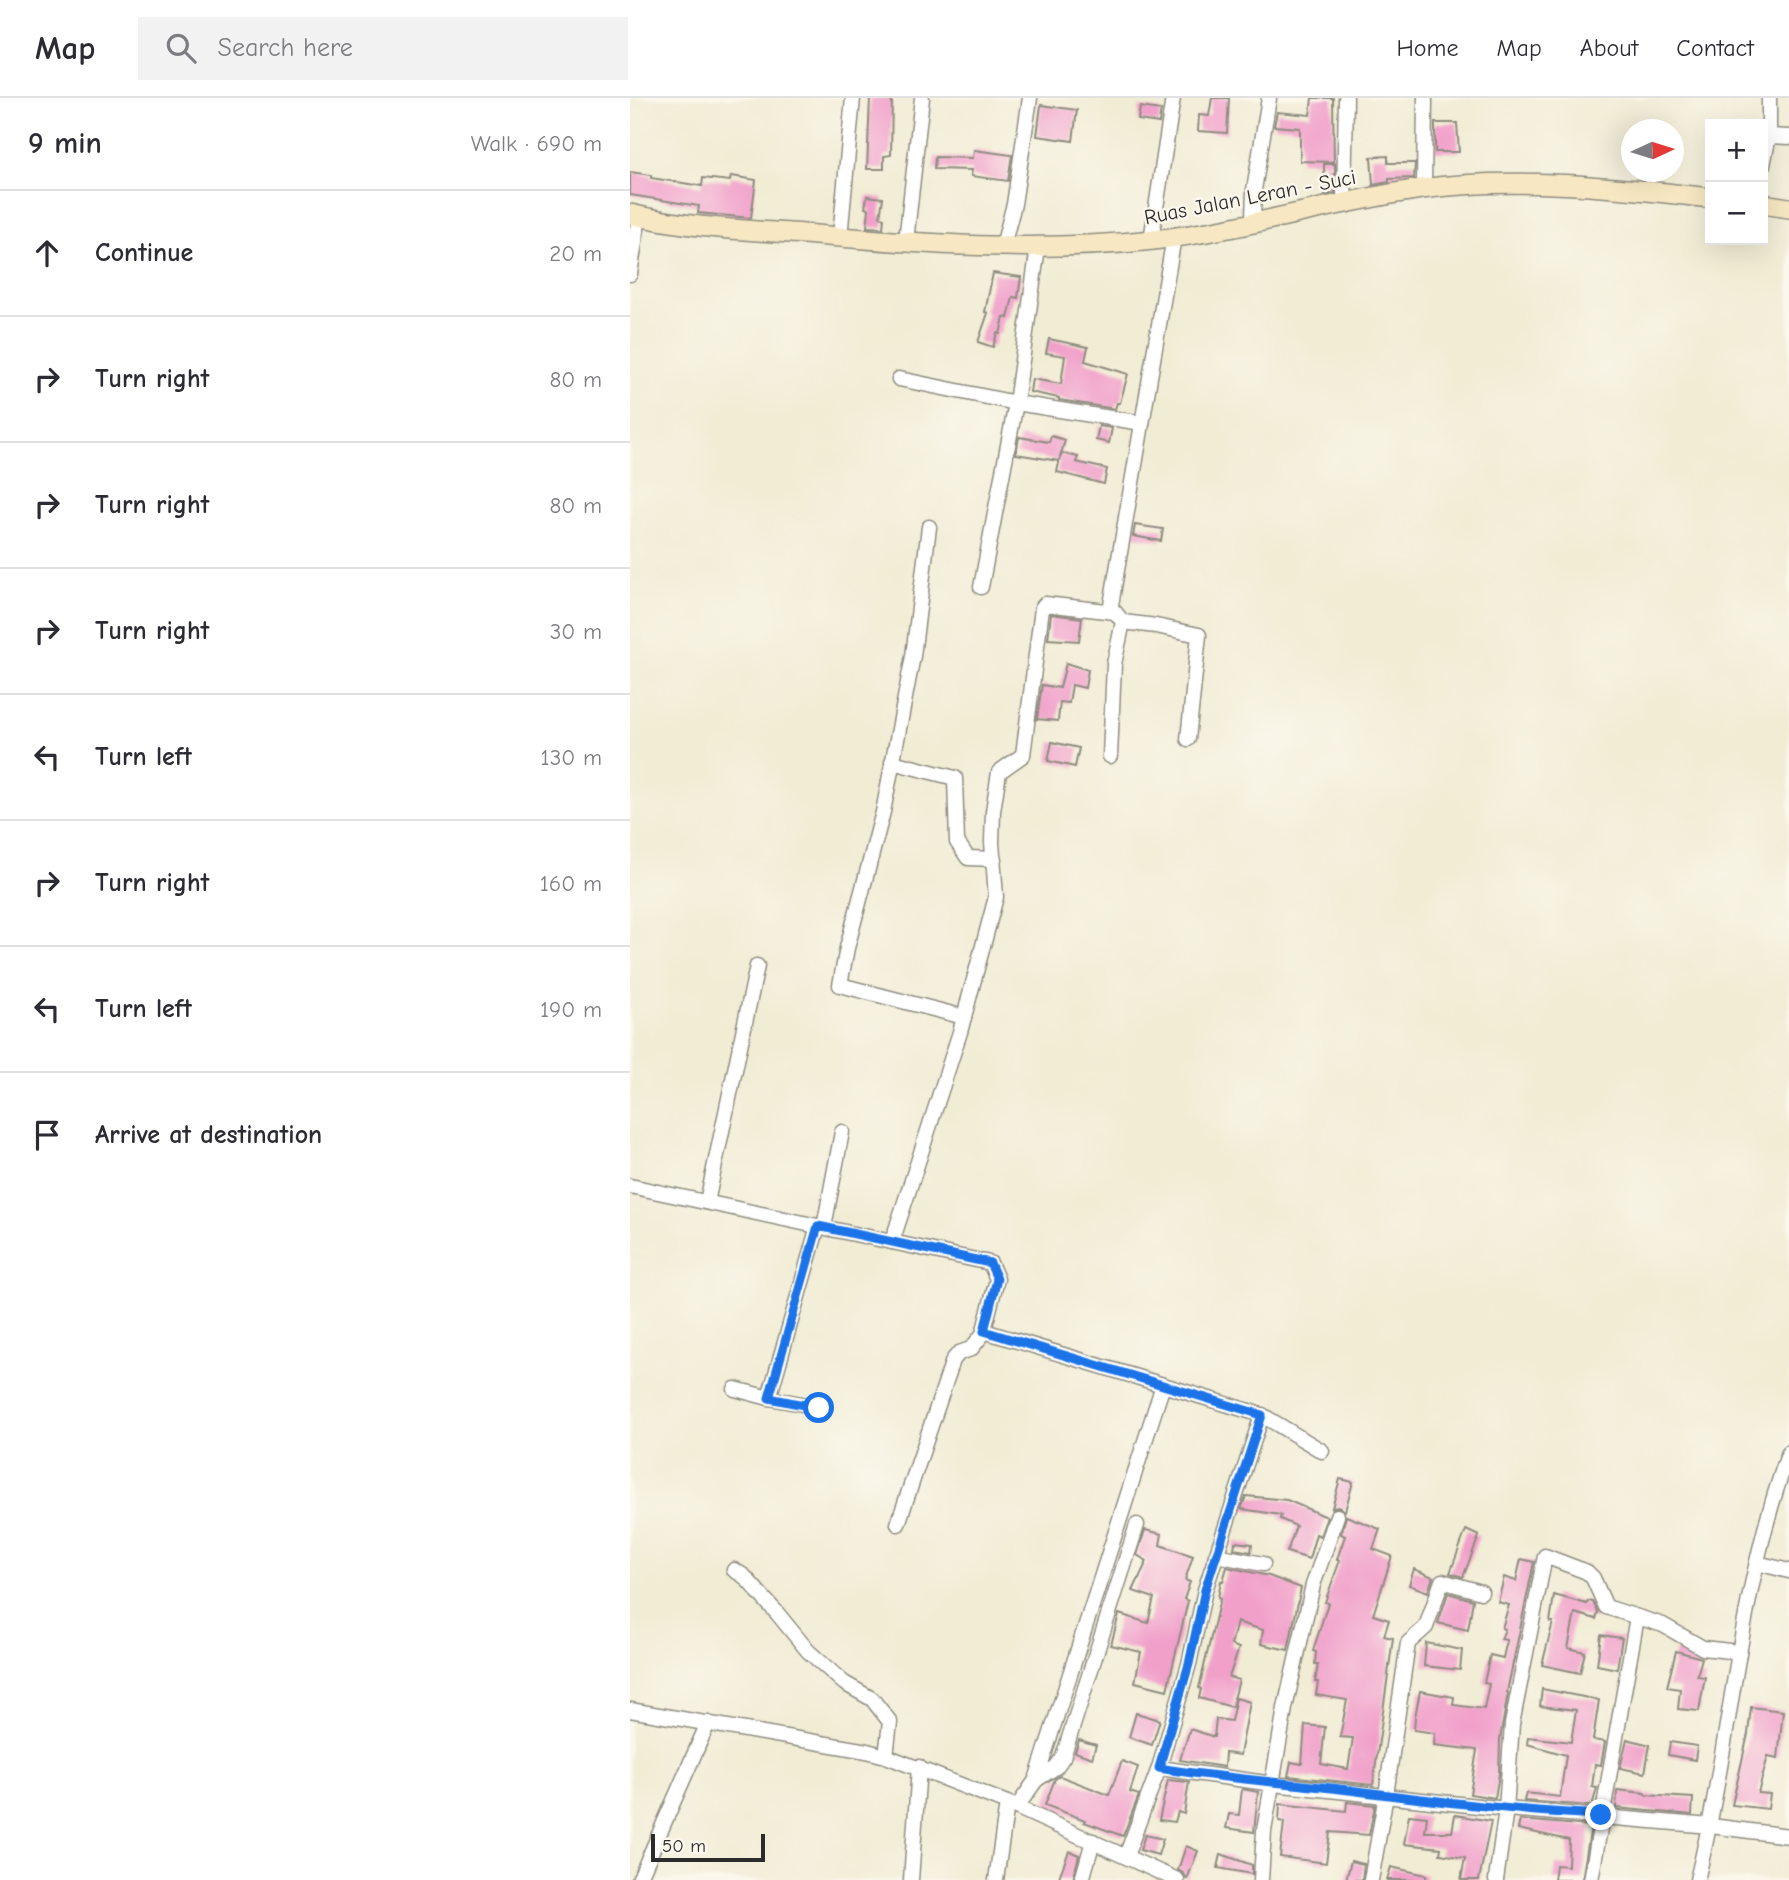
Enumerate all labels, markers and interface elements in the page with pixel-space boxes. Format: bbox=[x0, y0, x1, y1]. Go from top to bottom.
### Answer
search box bbox=[138, 17, 628, 80]
text: Map bbox=[35, 29, 96, 67]
icon: search bbox=[162, 29, 200, 67]
text: Search here bbox=[218, 33, 353, 63]
text: Home bbox=[1397, 34, 1458, 62]
text: Map bbox=[1496, 34, 1542, 62]
text: About bbox=[1580, 34, 1638, 62]
text: Contact bbox=[1676, 34, 1754, 62]
north arrow bbox=[1621, 119, 1684, 182]
map controls bbox=[1705, 119, 1768, 245]
button: + bbox=[1705, 119, 1768, 182]
text: 9 min bbox=[28, 126, 102, 161]
text: Walk · 690 m bbox=[471, 130, 602, 157]
street label: Ruas Jalan Leran - Suci bbox=[1142, 165, 1358, 229]
button: − bbox=[1705, 182, 1768, 245]
icon: ahead bbox=[28, 234, 66, 272]
text: Continue bbox=[95, 238, 193, 268]
text: 20 m bbox=[549, 240, 602, 267]
icon: right bbox=[28, 360, 66, 398]
text: Turn right bbox=[95, 364, 209, 394]
text: 80 m bbox=[549, 366, 602, 393]
icon: right bbox=[28, 486, 66, 524]
text: Turn right bbox=[95, 490, 209, 520]
text: 80 m bbox=[549, 492, 602, 519]
icon: right bbox=[28, 612, 66, 650]
text: Turn right bbox=[95, 616, 209, 646]
text: 30 m bbox=[550, 618, 602, 645]
icon: left bbox=[28, 738, 66, 776]
text: Turn left bbox=[95, 742, 192, 772]
text: 130 m bbox=[541, 744, 602, 771]
icon: right bbox=[28, 864, 66, 902]
text: Turn right bbox=[95, 868, 209, 898]
text: 160 m bbox=[540, 870, 602, 897]
icon: left bbox=[28, 990, 66, 1028]
text: Turn left bbox=[95, 994, 192, 1024]
text: 190 m bbox=[540, 996, 602, 1023]
icon: arrive bbox=[28, 1116, 66, 1154]
text: Arrive at destination bbox=[95, 1120, 322, 1150]
route start bbox=[803, 1392, 834, 1423]
route end bbox=[1585, 1799, 1616, 1830]
scale bar bbox=[651, 1831, 765, 1863]
text: 50 m bbox=[662, 1835, 706, 1857]

